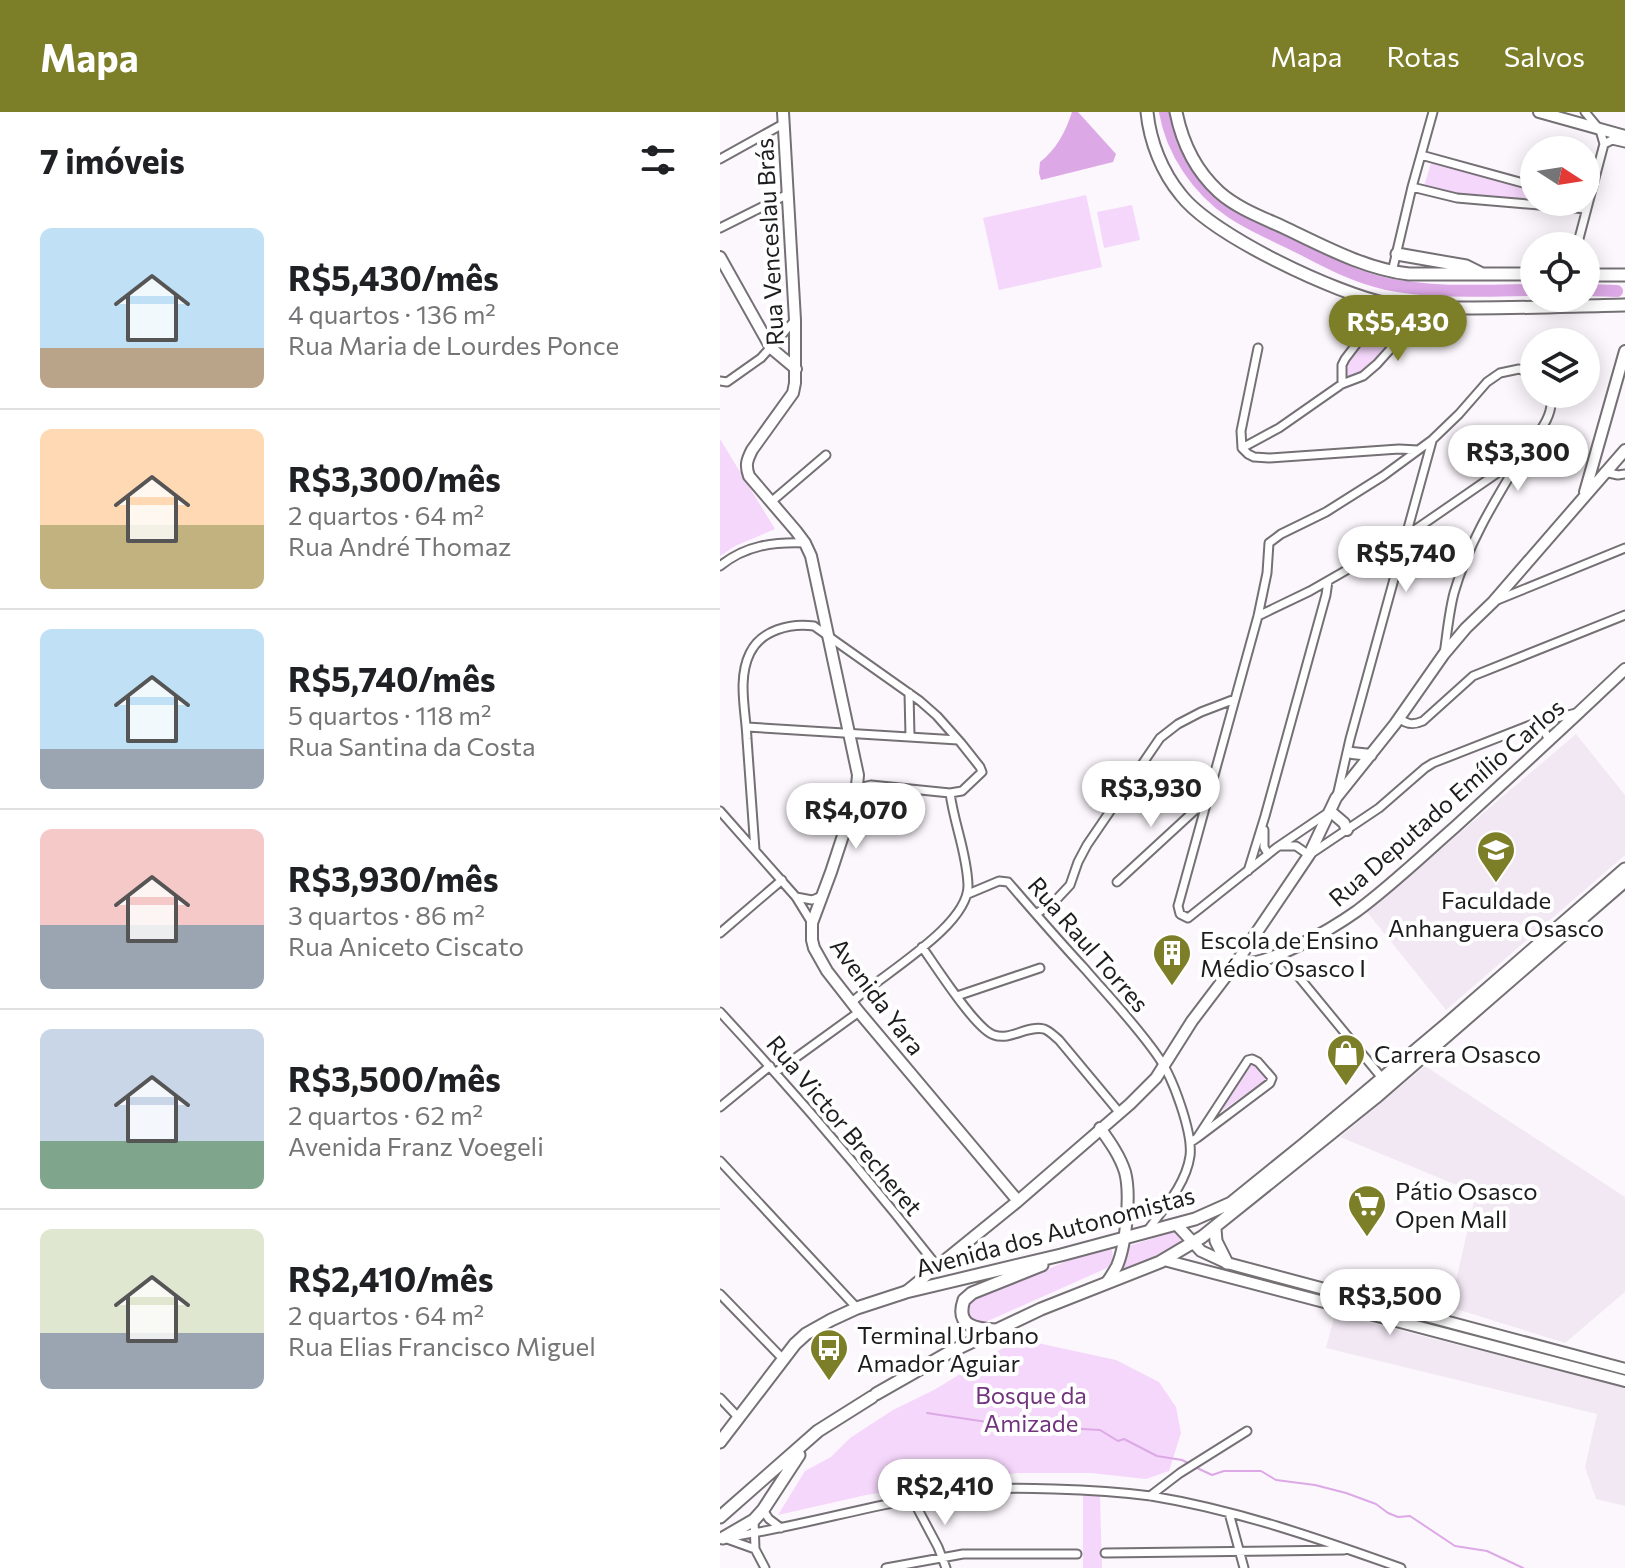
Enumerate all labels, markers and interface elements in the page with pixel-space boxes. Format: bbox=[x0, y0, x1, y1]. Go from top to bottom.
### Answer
text: Mapa bbox=[40, 33, 139, 80]
text: Mapa bbox=[1270, 39, 1343, 73]
text: Rotas bbox=[1387, 39, 1460, 73]
text: Salvos bbox=[1504, 39, 1585, 73]
north arrow bbox=[1520, 136, 1600, 216]
map controls bbox=[1520, 136, 1600, 408]
street label: Rua Venceslau Brás bbox=[749, 137, 789, 347]
icon: filters bbox=[636, 138, 680, 182]
text: 7 imóveis bbox=[40, 139, 185, 181]
button: locate bbox=[1520, 232, 1600, 312]
text: R$5,430/mês bbox=[288, 256, 499, 298]
icon: home bbox=[104, 260, 200, 356]
pin: R$5,430 bbox=[1324, 295, 1472, 363]
text: 4 quartos · 136 m² bbox=[288, 298, 496, 329]
text: R$5,430 bbox=[1347, 305, 1449, 336]
button: layers bbox=[1520, 328, 1600, 408]
text: Rua Maria de Lourdes Ponce bbox=[288, 329, 619, 360]
pin: R$3,300 bbox=[1444, 425, 1592, 493]
text: R$3,300 bbox=[1466, 435, 1570, 466]
text: R$3,300/mês bbox=[288, 457, 501, 499]
icon: home bbox=[104, 461, 200, 557]
text: 2 quartos · 64 m² bbox=[288, 499, 484, 530]
pin: R$5,740 bbox=[1332, 526, 1480, 594]
text: Rua André Thomaz bbox=[288, 530, 511, 561]
text: R$5,740 bbox=[1356, 536, 1456, 567]
text: R$5,740/mês bbox=[288, 657, 496, 699]
icon: home bbox=[104, 661, 200, 757]
street label: Rua Deputado Emílio Carlos bbox=[1323, 692, 1569, 912]
text: 5 quartos · 118 m² bbox=[288, 699, 491, 730]
text: Rua Santina da Costa bbox=[288, 730, 536, 761]
pin: R$3,930 bbox=[1077, 761, 1225, 829]
text: R$3,930 bbox=[1100, 771, 1202, 802]
pin: R$4,070 bbox=[782, 783, 930, 851]
text: R$4,070 bbox=[804, 793, 908, 824]
school or university icon: Faculdade Anhanguera Osasco bbox=[1475, 829, 1517, 884]
text: R$3,930/mês bbox=[288, 857, 499, 899]
icon: home bbox=[104, 861, 200, 957]
street label: Rua Raul Torres bbox=[1022, 871, 1156, 1017]
place label: Faculdade Anhanguera Osasco bbox=[1388, 885, 1604, 942]
text: 3 quartos · 86 m² bbox=[288, 899, 485, 930]
place label: Escola de Ensino Médio Osasco I bbox=[1200, 925, 1379, 982]
text: Rua Aniceto Ciscato bbox=[288, 930, 524, 961]
street label: Avenida Yara bbox=[825, 932, 931, 1060]
building icon: Escola de Ensino Médio Osasco I bbox=[1151, 932, 1193, 987]
street label: Rua Victor Brecheret bbox=[761, 1029, 929, 1221]
shop icon: Carrera Osasco bbox=[1325, 1032, 1367, 1087]
place label: Carrera Osasco bbox=[1374, 1039, 1541, 1068]
text: R$3,500/mês bbox=[288, 1057, 501, 1099]
icon: home bbox=[104, 1061, 200, 1157]
text: 2 quartos · 62 m² bbox=[288, 1099, 483, 1130]
text: Avenida Franz Voegeli bbox=[288, 1130, 544, 1161]
place label: Pátio Osasco Open Mall bbox=[1395, 1176, 1538, 1233]
street label: Avenida dos Autonomistas bbox=[912, 1180, 1198, 1282]
supermarket icon: Pátio Osasco Open Mall bbox=[1346, 1183, 1388, 1238]
text: R$2,410/mês bbox=[288, 1257, 493, 1299]
icon: home bbox=[104, 1261, 200, 1357]
pin: R$3,500 bbox=[1316, 1269, 1464, 1337]
text: R$3,500 bbox=[1338, 1279, 1442, 1310]
text: 2 quartos · 64 m² bbox=[288, 1299, 484, 1330]
place label: Terminal Urbano Amador Aguiar bbox=[857, 1320, 1039, 1377]
bus stop icon: Terminal Urbano Amador Aguiar bbox=[808, 1327, 850, 1382]
text: Rua Elias Francisco Miguel bbox=[288, 1330, 596, 1361]
park label: Bosque da Amizade bbox=[975, 1380, 1087, 1437]
pin: R$2,410 bbox=[871, 1459, 1019, 1527]
text: R$2,410 bbox=[896, 1469, 994, 1500]

